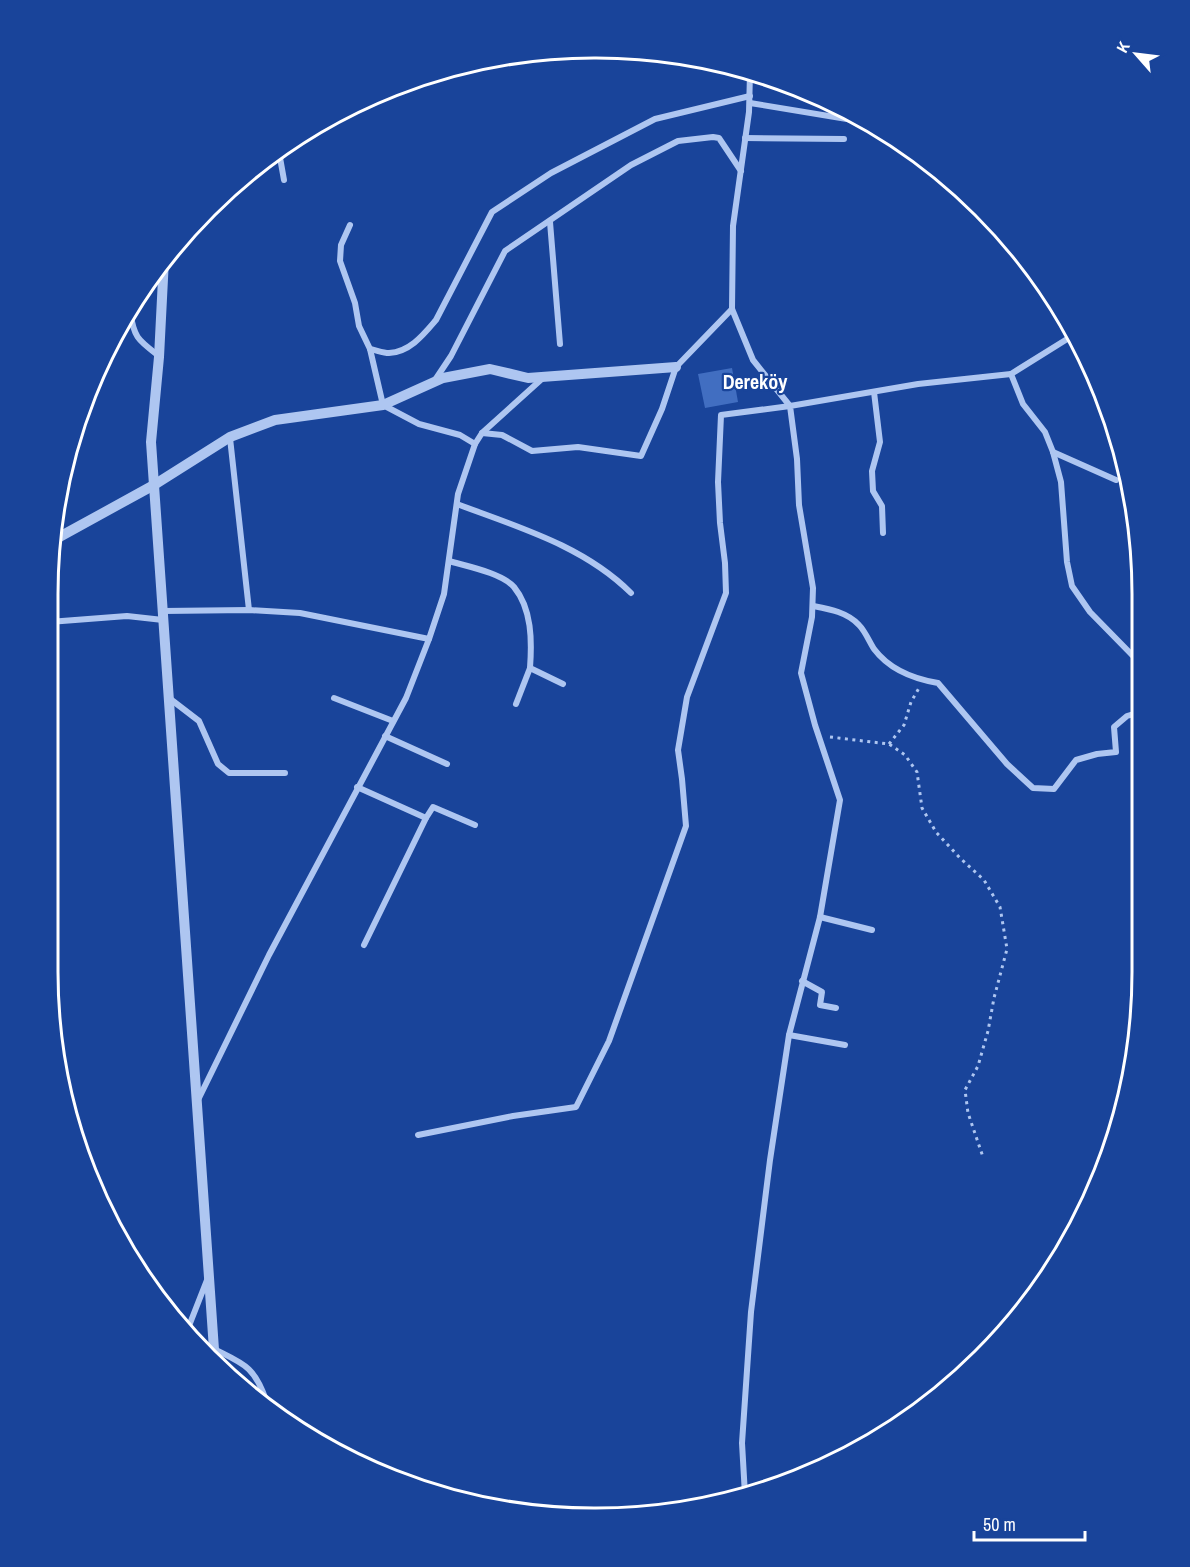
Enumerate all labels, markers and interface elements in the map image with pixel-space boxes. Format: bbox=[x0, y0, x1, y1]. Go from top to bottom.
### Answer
north arrow bbox=[1106, 24, 1166, 84]
text: K bbox=[1111, 37, 1135, 56]
district label: Dereköy bbox=[723, 368, 788, 395]
scale bar bbox=[974, 1504, 1085, 1542]
text: 50 m bbox=[983, 1512, 1016, 1537]

